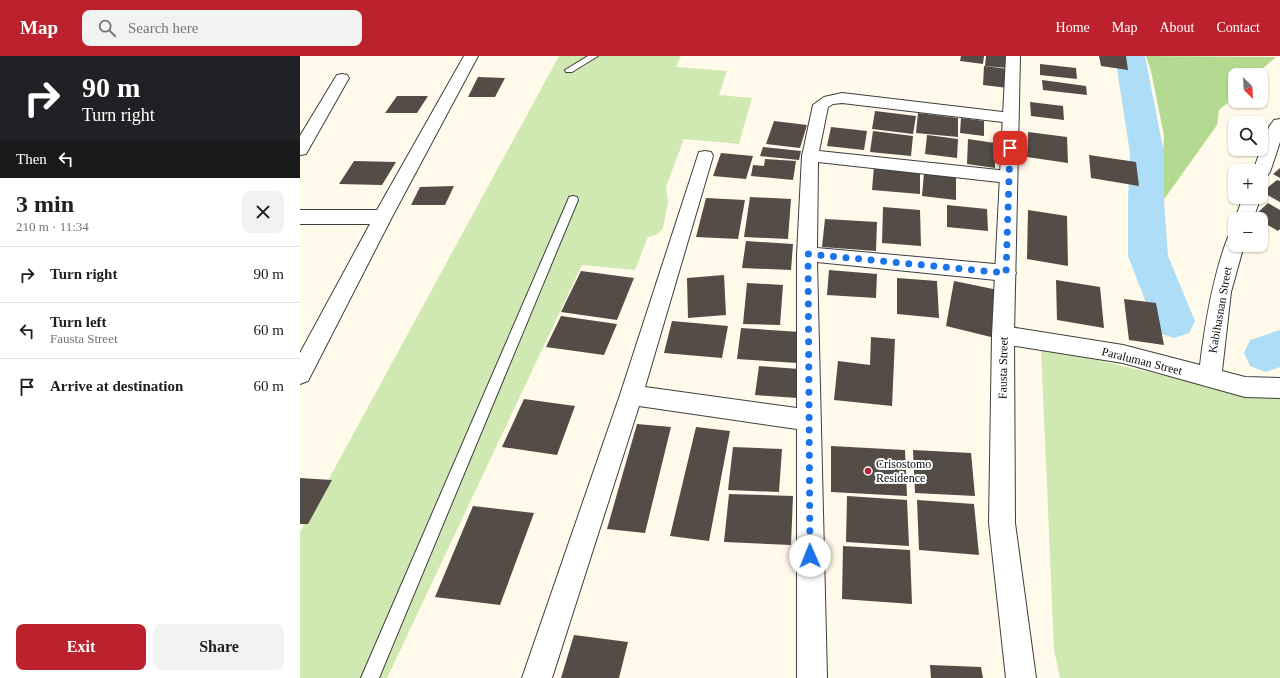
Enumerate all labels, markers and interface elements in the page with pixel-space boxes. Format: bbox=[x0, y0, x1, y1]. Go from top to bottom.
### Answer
search box bbox=[82, 10, 362, 46]
text: Map bbox=[20, 17, 58, 38]
icon: search bbox=[96, 17, 118, 39]
text: Search here bbox=[128, 20, 198, 36]
text: Home bbox=[1056, 20, 1090, 35]
text: Map bbox=[1112, 20, 1137, 35]
text: About bbox=[1159, 20, 1194, 35]
text: Contact bbox=[1216, 20, 1260, 35]
north arrow bbox=[1228, 68, 1268, 108]
map controls bbox=[1228, 68, 1268, 252]
icon: right bbox=[16, 72, 68, 124]
text: 90 m bbox=[82, 72, 140, 103]
text: Turn right bbox=[82, 105, 155, 125]
button: search bbox=[1228, 116, 1268, 156]
pin bbox=[993, 131, 1027, 165]
icon: arrive bbox=[999, 137, 1021, 159]
icon: left bbox=[55, 148, 77, 170]
text: Then bbox=[16, 151, 47, 167]
button: + bbox=[1228, 164, 1268, 204]
text: 3 min bbox=[16, 191, 74, 217]
button: close bbox=[242, 191, 284, 233]
button: − bbox=[1228, 212, 1268, 252]
text: 210 m · 11:34 bbox=[16, 219, 89, 234]
icon: right bbox=[16, 264, 38, 286]
street label: Kabihasnan Street bbox=[1205, 265, 1235, 354]
text: Turn right bbox=[50, 266, 117, 282]
text: 90 m bbox=[254, 266, 284, 282]
text: Turn left bbox=[50, 314, 107, 330]
icon: left bbox=[16, 320, 38, 342]
text: 60 m bbox=[254, 322, 284, 338]
text: Fausta Street bbox=[50, 331, 118, 346]
street label: Fausta Street bbox=[995, 336, 1011, 399]
street label: Paraluman Street bbox=[1100, 344, 1184, 378]
icon: arrive bbox=[16, 376, 38, 398]
text: Arrive at destination bbox=[50, 378, 183, 394]
text: 60 m bbox=[254, 378, 284, 394]
place label: Crisostomo Residence bbox=[876, 457, 931, 485]
marker: Crisostomo Residence bbox=[863, 466, 873, 476]
position arrow bbox=[789, 535, 831, 577]
button: Exit bbox=[16, 624, 146, 670]
button: Share bbox=[154, 624, 284, 670]

